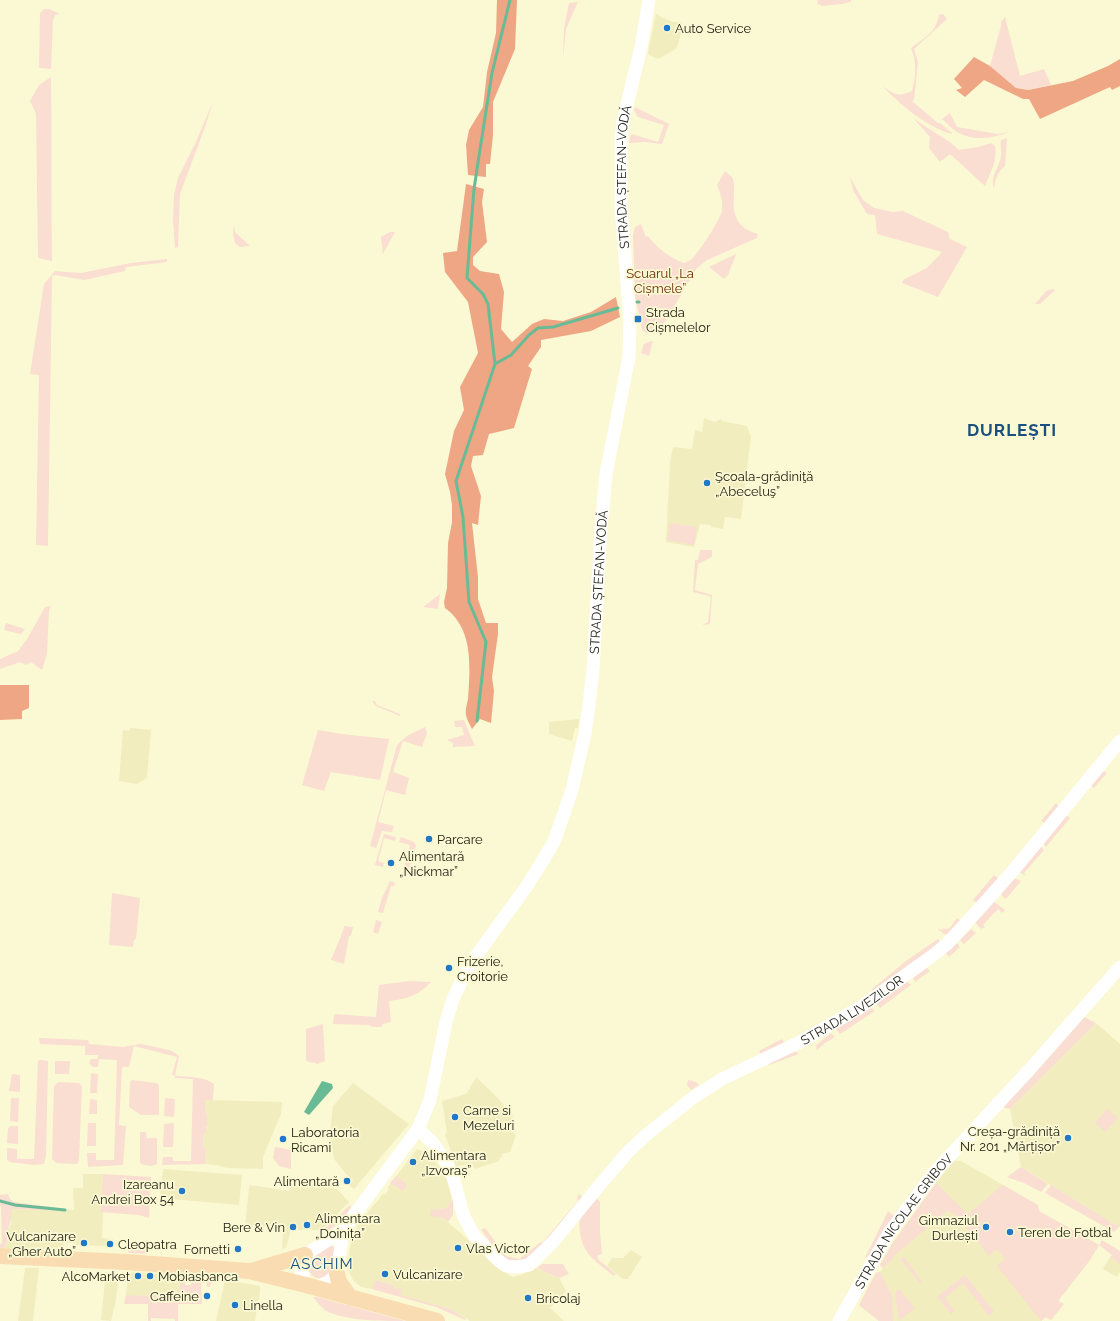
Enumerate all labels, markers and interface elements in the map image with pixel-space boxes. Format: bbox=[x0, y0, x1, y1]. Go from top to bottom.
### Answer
place label: Auto Service bbox=[675, 21, 752, 36]
marker: Auto Service bbox=[662, 23, 672, 33]
street label: STRADA ȘTEFAN-VODĂ bbox=[614, 103, 635, 249]
park label: Scuarul „La Cișmele” bbox=[626, 266, 694, 296]
place label: Strada Cișmelelor bbox=[646, 305, 711, 335]
marker: Strada Cișmelelor bbox=[633, 314, 643, 324]
district label: DURLEȘTI bbox=[967, 420, 1057, 440]
place label: Şcoala-grădiniţă „Abeceluş” bbox=[715, 469, 813, 499]
marker: Şcoala-grădiniţă „Abeceluş” bbox=[702, 478, 712, 488]
street label: STRADA ȘTEFAN-VODĂ bbox=[587, 509, 611, 654]
place label: Parcare bbox=[437, 832, 483, 847]
marker: Parcare bbox=[424, 834, 434, 844]
place label: Alimentară „Nickmar” bbox=[399, 849, 464, 879]
marker: Alimentară „Nickmar” bbox=[386, 858, 396, 868]
place label: Frizerie, Croitorie bbox=[457, 954, 508, 984]
marker: Frizerie, Croitorie bbox=[444, 963, 454, 973]
street label: STRADA LIVEZILOR bbox=[798, 972, 906, 1048]
place label: Carne si Mezeluri bbox=[463, 1103, 514, 1133]
marker: Carne si Mezeluri bbox=[450, 1112, 460, 1122]
place label: Creșa-grădiniță Nr. 201 „Mărțișor” bbox=[960, 1124, 1060, 1154]
place label: Laboratoria Ricami bbox=[291, 1125, 359, 1155]
marker: Creșa-grădiniță Nr. 201 „Mărțișor” bbox=[1063, 1133, 1073, 1143]
marker: Laboratoria Ricami bbox=[278, 1134, 288, 1144]
place label: Alimentara „Izvoraș” bbox=[421, 1148, 486, 1178]
street label: STRADA NICOLAE GRIBOV bbox=[852, 1151, 956, 1292]
marker: Alimentara „Izvoraș” bbox=[408, 1157, 418, 1167]
place label: Alimentară bbox=[274, 1174, 339, 1189]
marker: Alimentară bbox=[342, 1176, 352, 1186]
place label: Izareanu Andrei Box 54 bbox=[91, 1177, 174, 1207]
marker: Izareanu Andrei Box 54 bbox=[177, 1186, 187, 1196]
place label: Alimentara „Doinița” bbox=[315, 1211, 380, 1241]
place label: Gimnaziul Durlești bbox=[919, 1213, 978, 1243]
place label: Bere & Vin bbox=[223, 1220, 285, 1235]
marker: Alimentara „Doinița” bbox=[302, 1220, 312, 1230]
marker: Bere & Vin bbox=[288, 1222, 298, 1232]
marker: Gimnaziul Durlești bbox=[981, 1222, 991, 1232]
place label: Teren de Fotbal bbox=[1018, 1225, 1112, 1240]
marker: Teren de Fotbal bbox=[1005, 1227, 1015, 1237]
place label: Vulcanizare „Gher Auto” bbox=[6, 1229, 76, 1259]
place label: Cleopatra bbox=[118, 1237, 177, 1252]
marker: Vulcanizare „Gher Auto” bbox=[79, 1238, 89, 1248]
marker: Cleopatra bbox=[105, 1239, 115, 1249]
place label: Vlas Victor bbox=[466, 1241, 530, 1256]
place label: Fornetti bbox=[184, 1242, 230, 1257]
marker: Vlas Victor bbox=[453, 1243, 463, 1253]
marker: Fornetti bbox=[233, 1244, 243, 1254]
district label: ASCHIM bbox=[290, 1255, 354, 1273]
place label: Vulcanizare bbox=[393, 1267, 463, 1282]
place label: AlcoMarket bbox=[62, 1269, 131, 1284]
place label: Mobiasbanca bbox=[158, 1269, 238, 1284]
marker: Vulcanizare bbox=[380, 1269, 390, 1279]
marker: AlcoMarket bbox=[133, 1271, 143, 1281]
marker: Mobiasbanca bbox=[145, 1271, 155, 1281]
place label: Caffeine bbox=[150, 1289, 199, 1304]
marker: Caffeine bbox=[202, 1291, 212, 1301]
place label: Bricolaj bbox=[536, 1291, 580, 1306]
marker: Bricolaj bbox=[523, 1293, 533, 1303]
place label: Linella bbox=[243, 1298, 283, 1313]
marker: Linella bbox=[230, 1300, 240, 1310]

